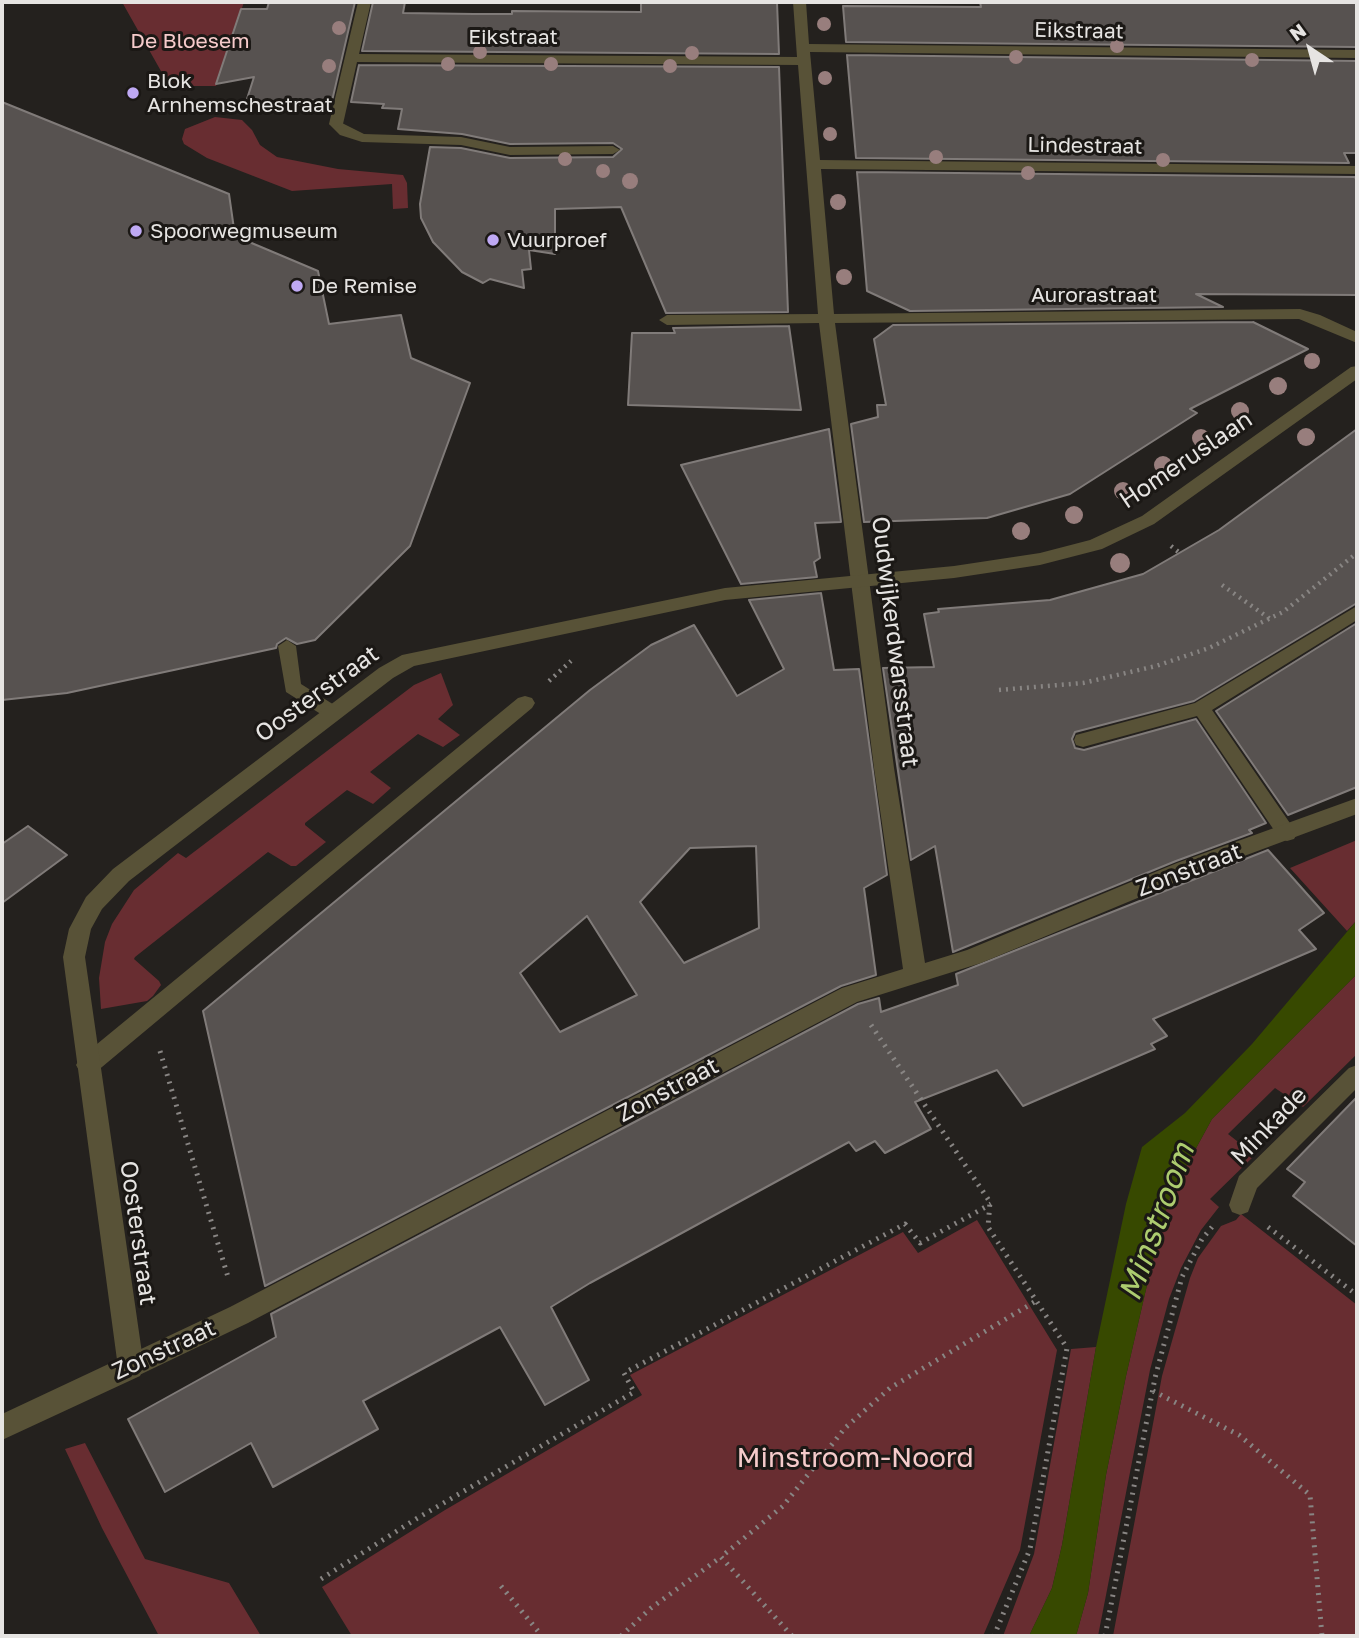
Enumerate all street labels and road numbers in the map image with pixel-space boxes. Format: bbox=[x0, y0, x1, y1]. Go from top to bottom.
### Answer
street label: Eikstraat bbox=[1034, 18, 1124, 44]
street label: Eikstraat bbox=[468, 24, 558, 50]
street label: Lindestraat bbox=[1027, 132, 1143, 160]
street label: Aurorastraat bbox=[1031, 282, 1157, 308]
street label: Homeruslaan bbox=[1114, 405, 1258, 515]
street label: Oudwijkerdwarsstraat bbox=[865, 515, 925, 769]
street label: Oosterstraat bbox=[250, 640, 384, 748]
street label: Zonstraat bbox=[1132, 837, 1246, 903]
street label: Zonstraat bbox=[612, 1051, 724, 1129]
street label: Minkade bbox=[1225, 1081, 1313, 1171]
street label: Oosterstraat bbox=[114, 1159, 162, 1307]
street label: Zonstraat bbox=[108, 1313, 220, 1387]

